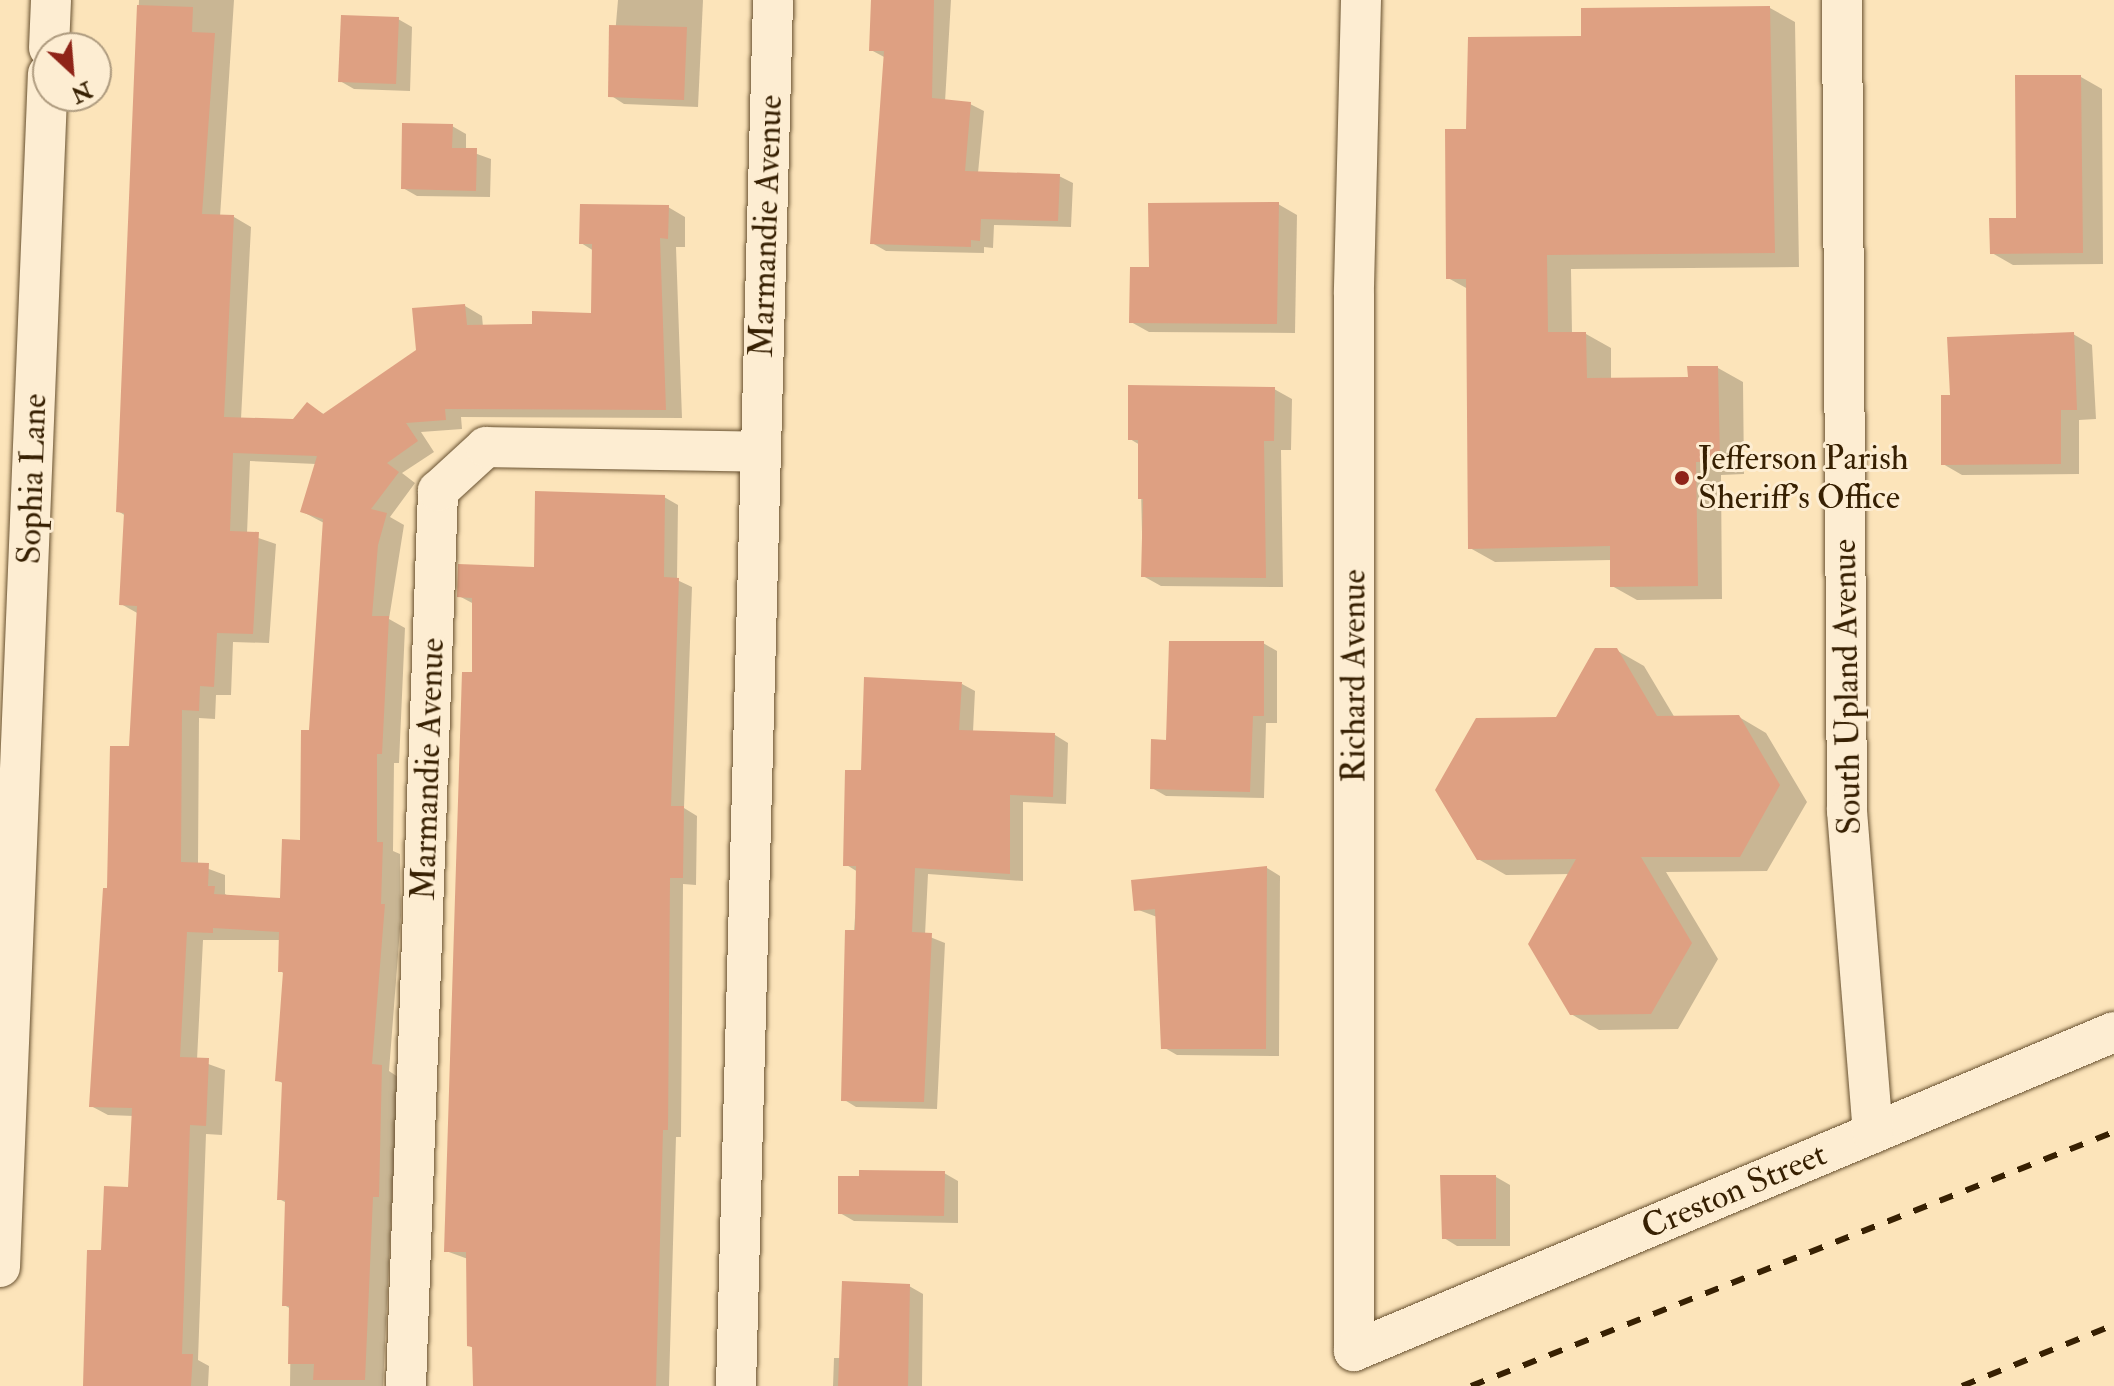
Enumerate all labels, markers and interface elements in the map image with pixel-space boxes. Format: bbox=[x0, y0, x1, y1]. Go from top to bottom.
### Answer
north arrow bbox=[32, 32, 112, 112]
text: N bbox=[67, 75, 97, 109]
street label: Marmandie Avenue bbox=[741, 94, 791, 358]
street label: Sophia Lane bbox=[9, 393, 55, 565]
place label: Jefferson Parish Sheriff's Office bbox=[1698, 438, 1909, 518]
marker: Jefferson Parish Sheriff's Office bbox=[1673, 469, 1691, 487]
street label: South Upland Avenue bbox=[1824, 539, 1870, 835]
street label: Richard Avenue bbox=[1334, 569, 1374, 783]
street label: Marmandie Avenue bbox=[403, 637, 453, 901]
street label: Creston Street bbox=[1635, 1134, 1833, 1248]

